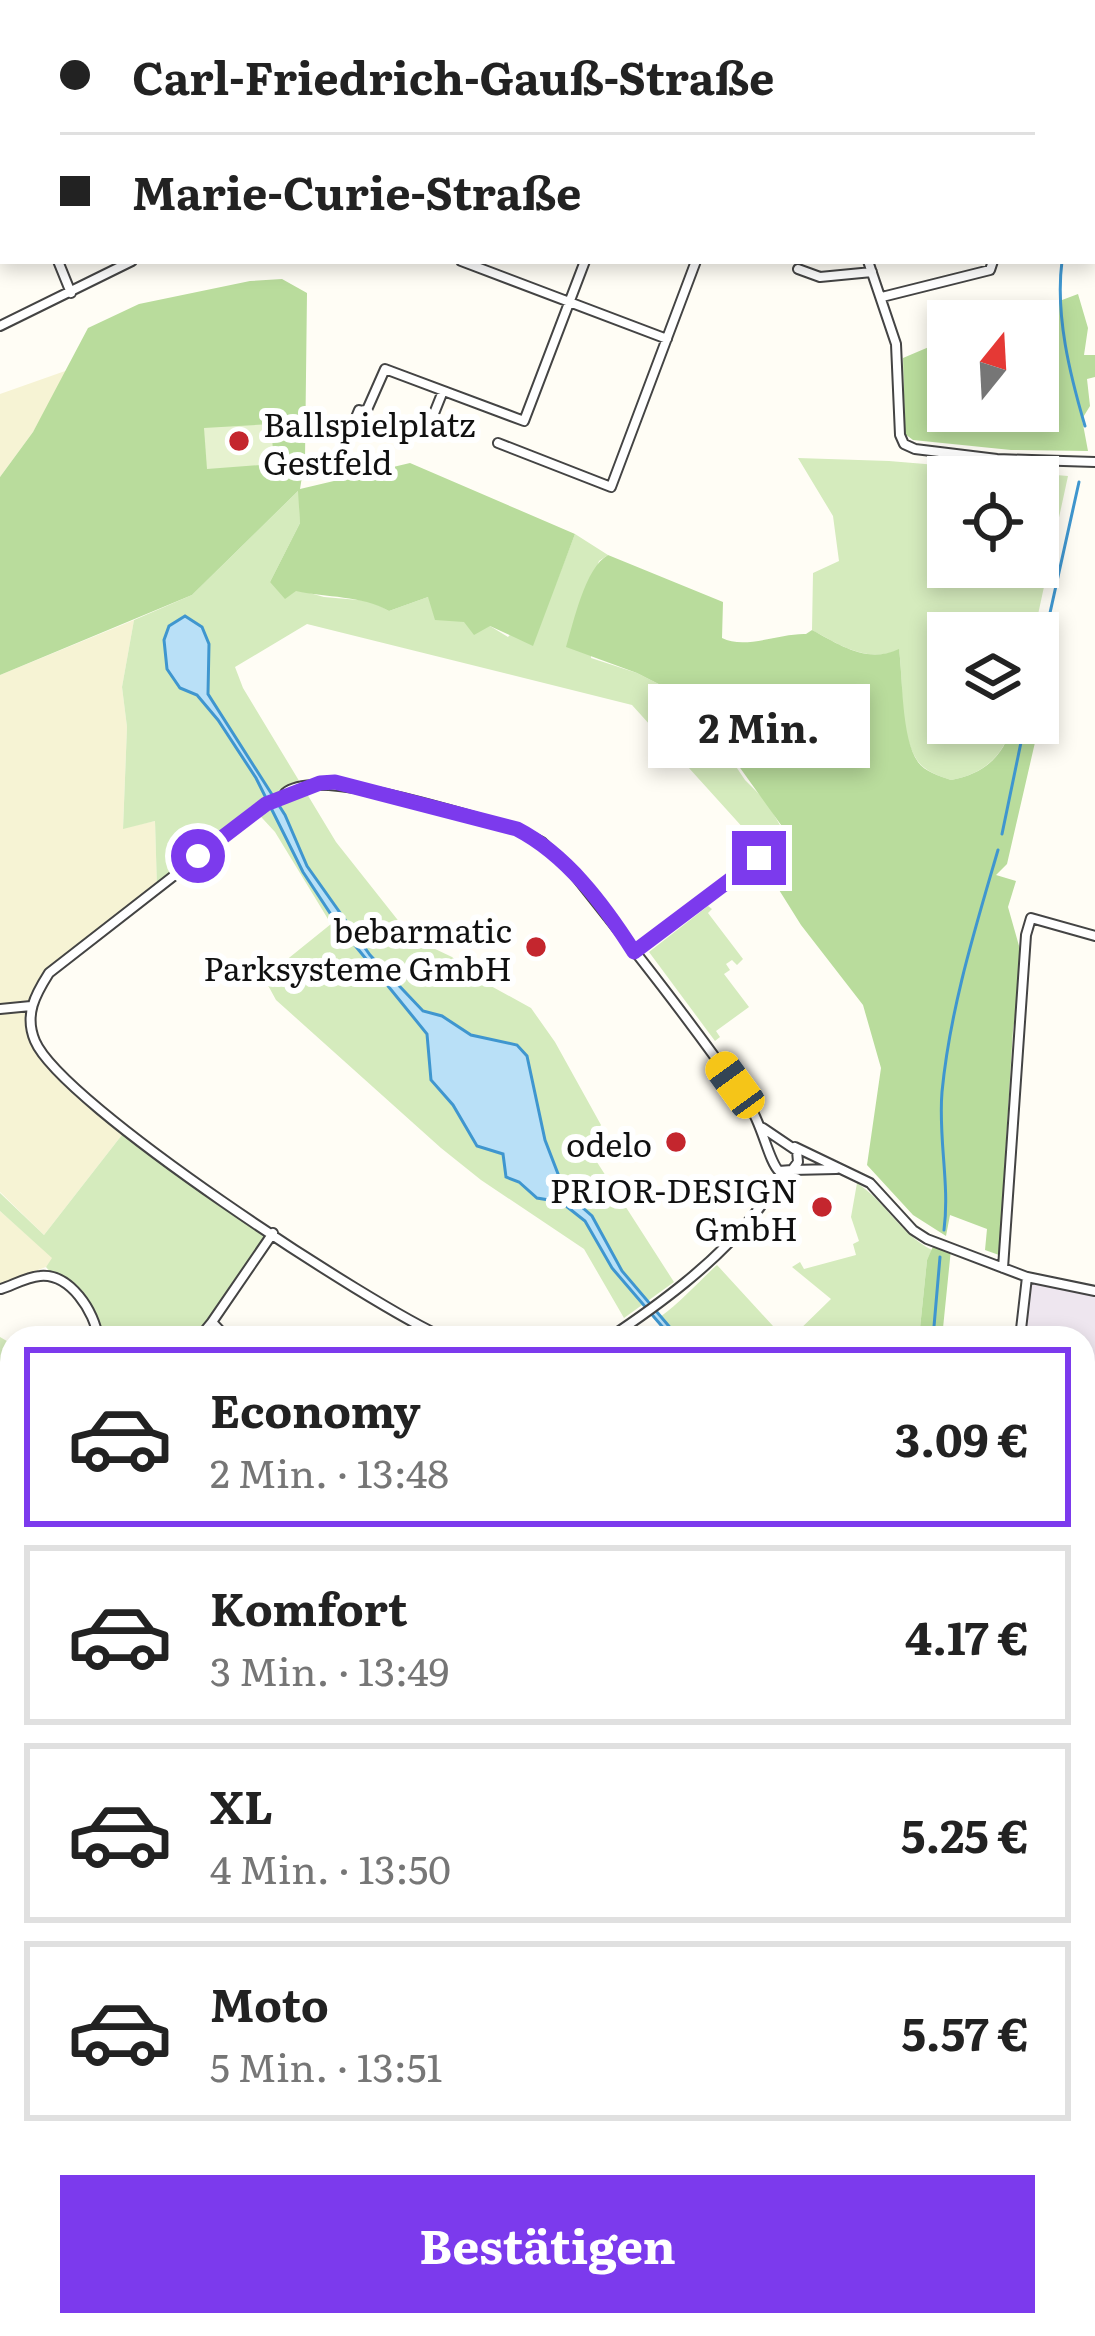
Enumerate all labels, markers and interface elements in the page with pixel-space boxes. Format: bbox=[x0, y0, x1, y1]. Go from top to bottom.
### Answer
text: Carl-Friedrich-Gauß-Straße bbox=[132, 42, 775, 109]
text: Marie-Curie-Straße bbox=[132, 157, 581, 224]
north arrow bbox=[927, 300, 1059, 432]
map controls bbox=[927, 300, 1059, 744]
place label: Ballspielplatz Gestfeld bbox=[263, 398, 476, 485]
marker: Ballspielplatz Gestfeld bbox=[226, 428, 252, 454]
button: locate bbox=[927, 456, 1059, 588]
button: layers bbox=[927, 612, 1059, 744]
callout: 2 Min. bbox=[648, 684, 870, 768]
text: 2 Min. bbox=[698, 697, 820, 755]
route start bbox=[171, 829, 225, 883]
route end bbox=[732, 831, 786, 885]
place label: bebarmatic Parksysteme GmbH bbox=[203, 904, 512, 991]
marker: bebarmatic Parksysteme GmbH bbox=[523, 934, 549, 960]
car bbox=[699, 1045, 771, 1125]
place label: odelo bbox=[566, 1118, 652, 1167]
marker: odelo bbox=[663, 1129, 689, 1155]
place label: PRIOR-DESIGN GmbH bbox=[550, 1164, 798, 1251]
marker: PRIOR-DESIGN GmbH bbox=[809, 1194, 835, 1220]
text: Economy bbox=[210, 1375, 421, 1442]
icon: car bbox=[66, 1383, 174, 1491]
text: 3.09 € bbox=[895, 1404, 1029, 1471]
text: 2 Min. · 13:48 bbox=[210, 1442, 449, 1500]
text: Komfort bbox=[210, 1573, 408, 1640]
icon: car bbox=[66, 1581, 174, 1689]
text: 4.17 € bbox=[905, 1602, 1029, 1669]
text: 3 Min. · 13:49 bbox=[210, 1640, 449, 1698]
text: XL bbox=[210, 1771, 273, 1838]
icon: car bbox=[66, 1779, 174, 1887]
text: 5.25 € bbox=[901, 1800, 1029, 1867]
text: 4 Min. · 13:50 bbox=[210, 1838, 451, 1896]
text: Moto bbox=[210, 1969, 329, 2036]
icon: car bbox=[66, 1977, 174, 2085]
text: 5.57 € bbox=[901, 1998, 1029, 2065]
text: 5 Min. · 13:51 bbox=[210, 2036, 442, 2094]
button: Bestätigen bbox=[60, 2175, 1035, 2313]

